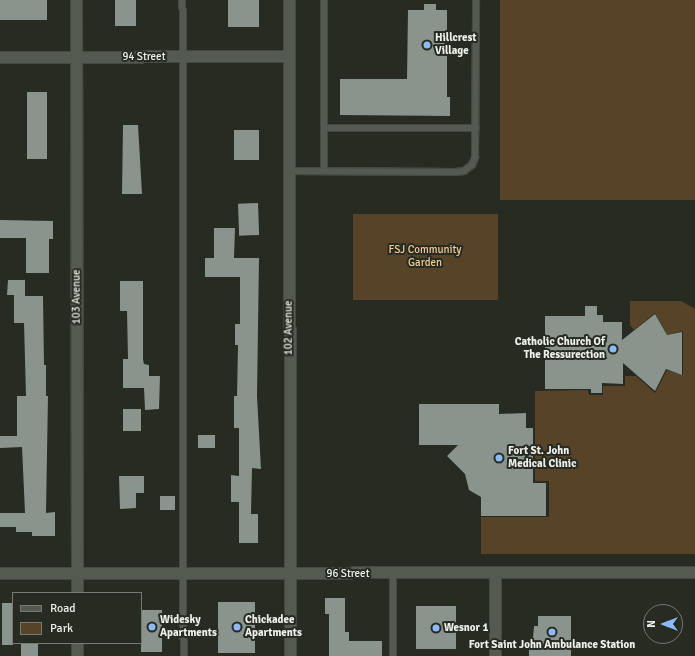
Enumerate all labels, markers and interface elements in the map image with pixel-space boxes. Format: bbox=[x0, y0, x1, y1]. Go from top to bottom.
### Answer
place label: Hillcrest Village bbox=[435, 32, 476, 58]
marker: Hillcrest Village bbox=[422, 40, 432, 50]
street label: 94 Street bbox=[123, 50, 165, 64]
park label: FSJ Community Garden bbox=[389, 244, 461, 270]
street label: 103 Avenue bbox=[70, 270, 84, 324]
street label: 102 Avenue bbox=[282, 301, 296, 355]
place label: Catholic Church Of The Ressurection bbox=[515, 336, 605, 362]
marker: Catholic Church Of The Ressurection bbox=[608, 344, 618, 354]
place label: Fort St. John Medical Clinic bbox=[508, 445, 576, 471]
marker: Fort St. John Medical Clinic bbox=[493, 452, 505, 464]
street label: 96 Street bbox=[327, 567, 369, 581]
legend bbox=[12, 592, 142, 644]
text: Road bbox=[50, 601, 76, 616]
north arrow bbox=[643, 604, 683, 644]
place label: Widesky Apartments bbox=[160, 614, 217, 640]
place label: Chickadee Apartments bbox=[245, 614, 302, 640]
text: N bbox=[645, 620, 658, 628]
text: Park bbox=[50, 621, 73, 636]
place label: Wesnor 1 bbox=[444, 621, 488, 635]
marker: Widesky Apartments bbox=[147, 622, 157, 632]
marker: Chickadee Apartments bbox=[232, 622, 242, 632]
marker: Wesnor 1 bbox=[431, 623, 441, 633]
marker: Fort Saint John Ambulance Station bbox=[547, 627, 557, 637]
place label: Fort Saint John Ambulance Station bbox=[469, 638, 635, 652]

